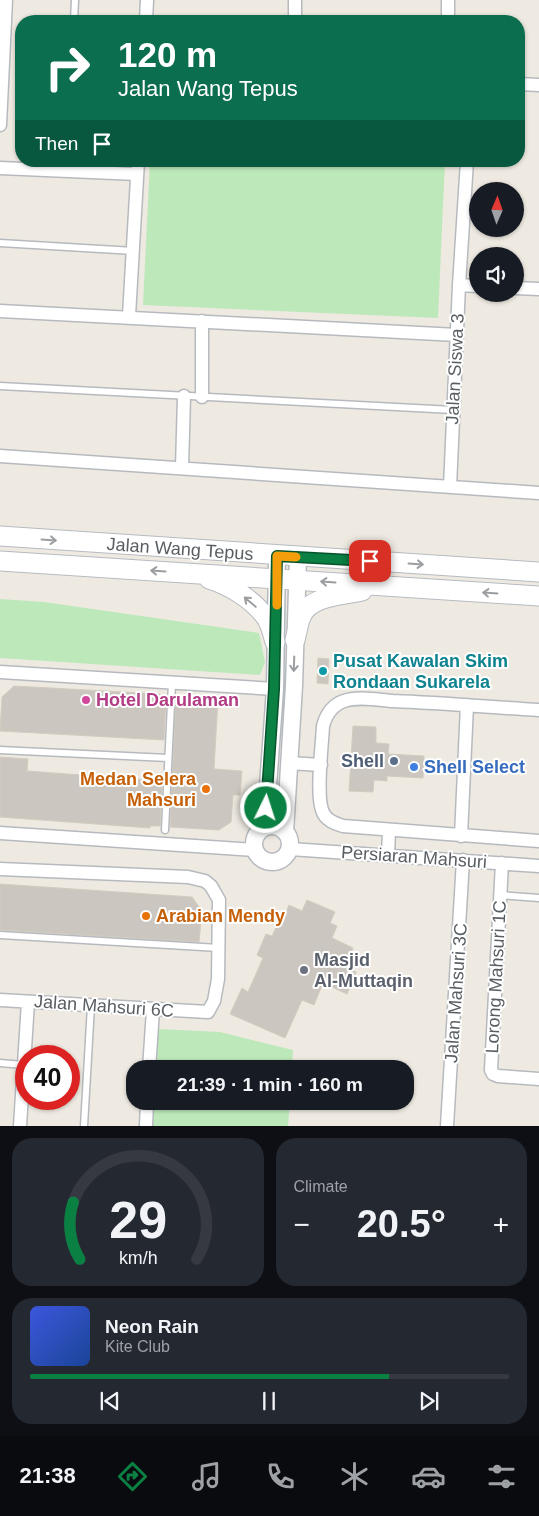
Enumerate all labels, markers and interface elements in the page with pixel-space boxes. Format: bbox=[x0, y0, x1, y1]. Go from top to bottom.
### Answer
icon: right bbox=[35, 35, 100, 100]
text: 120 m bbox=[118, 35, 217, 74]
text: Jalan Wang Tepus bbox=[118, 76, 298, 101]
icon: arrive bbox=[88, 130, 116, 158]
text: Then bbox=[35, 133, 78, 154]
north arrow bbox=[469, 182, 524, 238]
map controls bbox=[469, 182, 524, 302]
button: sound bbox=[469, 247, 524, 302]
street label: Jalan Siswa 3 bbox=[442, 313, 468, 425]
street label: Jalan Wang Tepus bbox=[106, 534, 254, 564]
one-way arrow bbox=[40, 535, 56, 544]
pin bbox=[349, 540, 391, 582]
icon: arrive bbox=[356, 547, 384, 575]
one-way arrow bbox=[408, 560, 424, 569]
one-way arrow bbox=[150, 566, 166, 575]
one-way arrow bbox=[320, 577, 336, 587]
one-way arrow bbox=[483, 588, 499, 598]
one-way arrow bbox=[244, 596, 257, 607]
place label: Pusat Kawalan Skim Rondaan Sukarela bbox=[333, 651, 508, 692]
one-way arrow bbox=[290, 655, 299, 671]
marker: Pusat Kawalan Skim Rondaan Sukarela bbox=[317, 665, 329, 677]
place label: Hotel Darulaman bbox=[96, 690, 239, 710]
marker: Hotel Darulaman bbox=[80, 694, 92, 706]
place label: Shell bbox=[341, 751, 384, 771]
marker: Shell bbox=[388, 755, 400, 767]
place label: Shell Select bbox=[424, 757, 525, 777]
marker: Shell Select bbox=[408, 761, 420, 773]
place label: Medan Selera Mahsuri bbox=[80, 769, 197, 810]
position arrow bbox=[239, 781, 291, 833]
marker: Medan Selera Mahsuri bbox=[200, 783, 212, 795]
street label: Persiaran Mahsuri bbox=[340, 842, 488, 872]
street label: Lorong Mahsuri 1C bbox=[482, 900, 510, 1054]
place label: Arabian Mendy bbox=[156, 906, 285, 926]
marker: Arabian Mendy bbox=[140, 910, 152, 922]
street label: Jalan Mahsuri 3C bbox=[441, 922, 471, 1064]
place label: Masjid Al-Muttaqin bbox=[314, 950, 413, 991]
marker: Masjid Al-Muttaqin bbox=[298, 964, 310, 976]
street label: Jalan Mahsuri 6C bbox=[33, 991, 175, 1021]
speed limit sign: 40 bbox=[15, 1045, 80, 1110]
text: 21:39 · 1 min · 160 m bbox=[177, 1074, 363, 1095]
text: Climate bbox=[294, 1178, 348, 1195]
text: 29 bbox=[109, 1191, 167, 1249]
text: 20.5° bbox=[357, 1203, 446, 1245]
text: − bbox=[294, 1209, 310, 1240]
text: + bbox=[493, 1209, 509, 1240]
text: km/h bbox=[118, 1248, 157, 1268]
text: Neon Rain bbox=[105, 1316, 199, 1337]
text: Kite Club bbox=[105, 1338, 170, 1355]
icon: previous bbox=[96, 1387, 124, 1415]
icon: pause bbox=[255, 1387, 283, 1415]
icon: next bbox=[415, 1387, 443, 1415]
icon: directions bbox=[115, 1459, 150, 1494]
icon: music bbox=[189, 1459, 224, 1494]
icon: phone bbox=[263, 1459, 298, 1494]
icon: climate bbox=[337, 1459, 372, 1494]
icon: car bbox=[411, 1459, 446, 1494]
icon: filters bbox=[484, 1459, 519, 1494]
text: 21:38 bbox=[19, 1463, 76, 1488]

